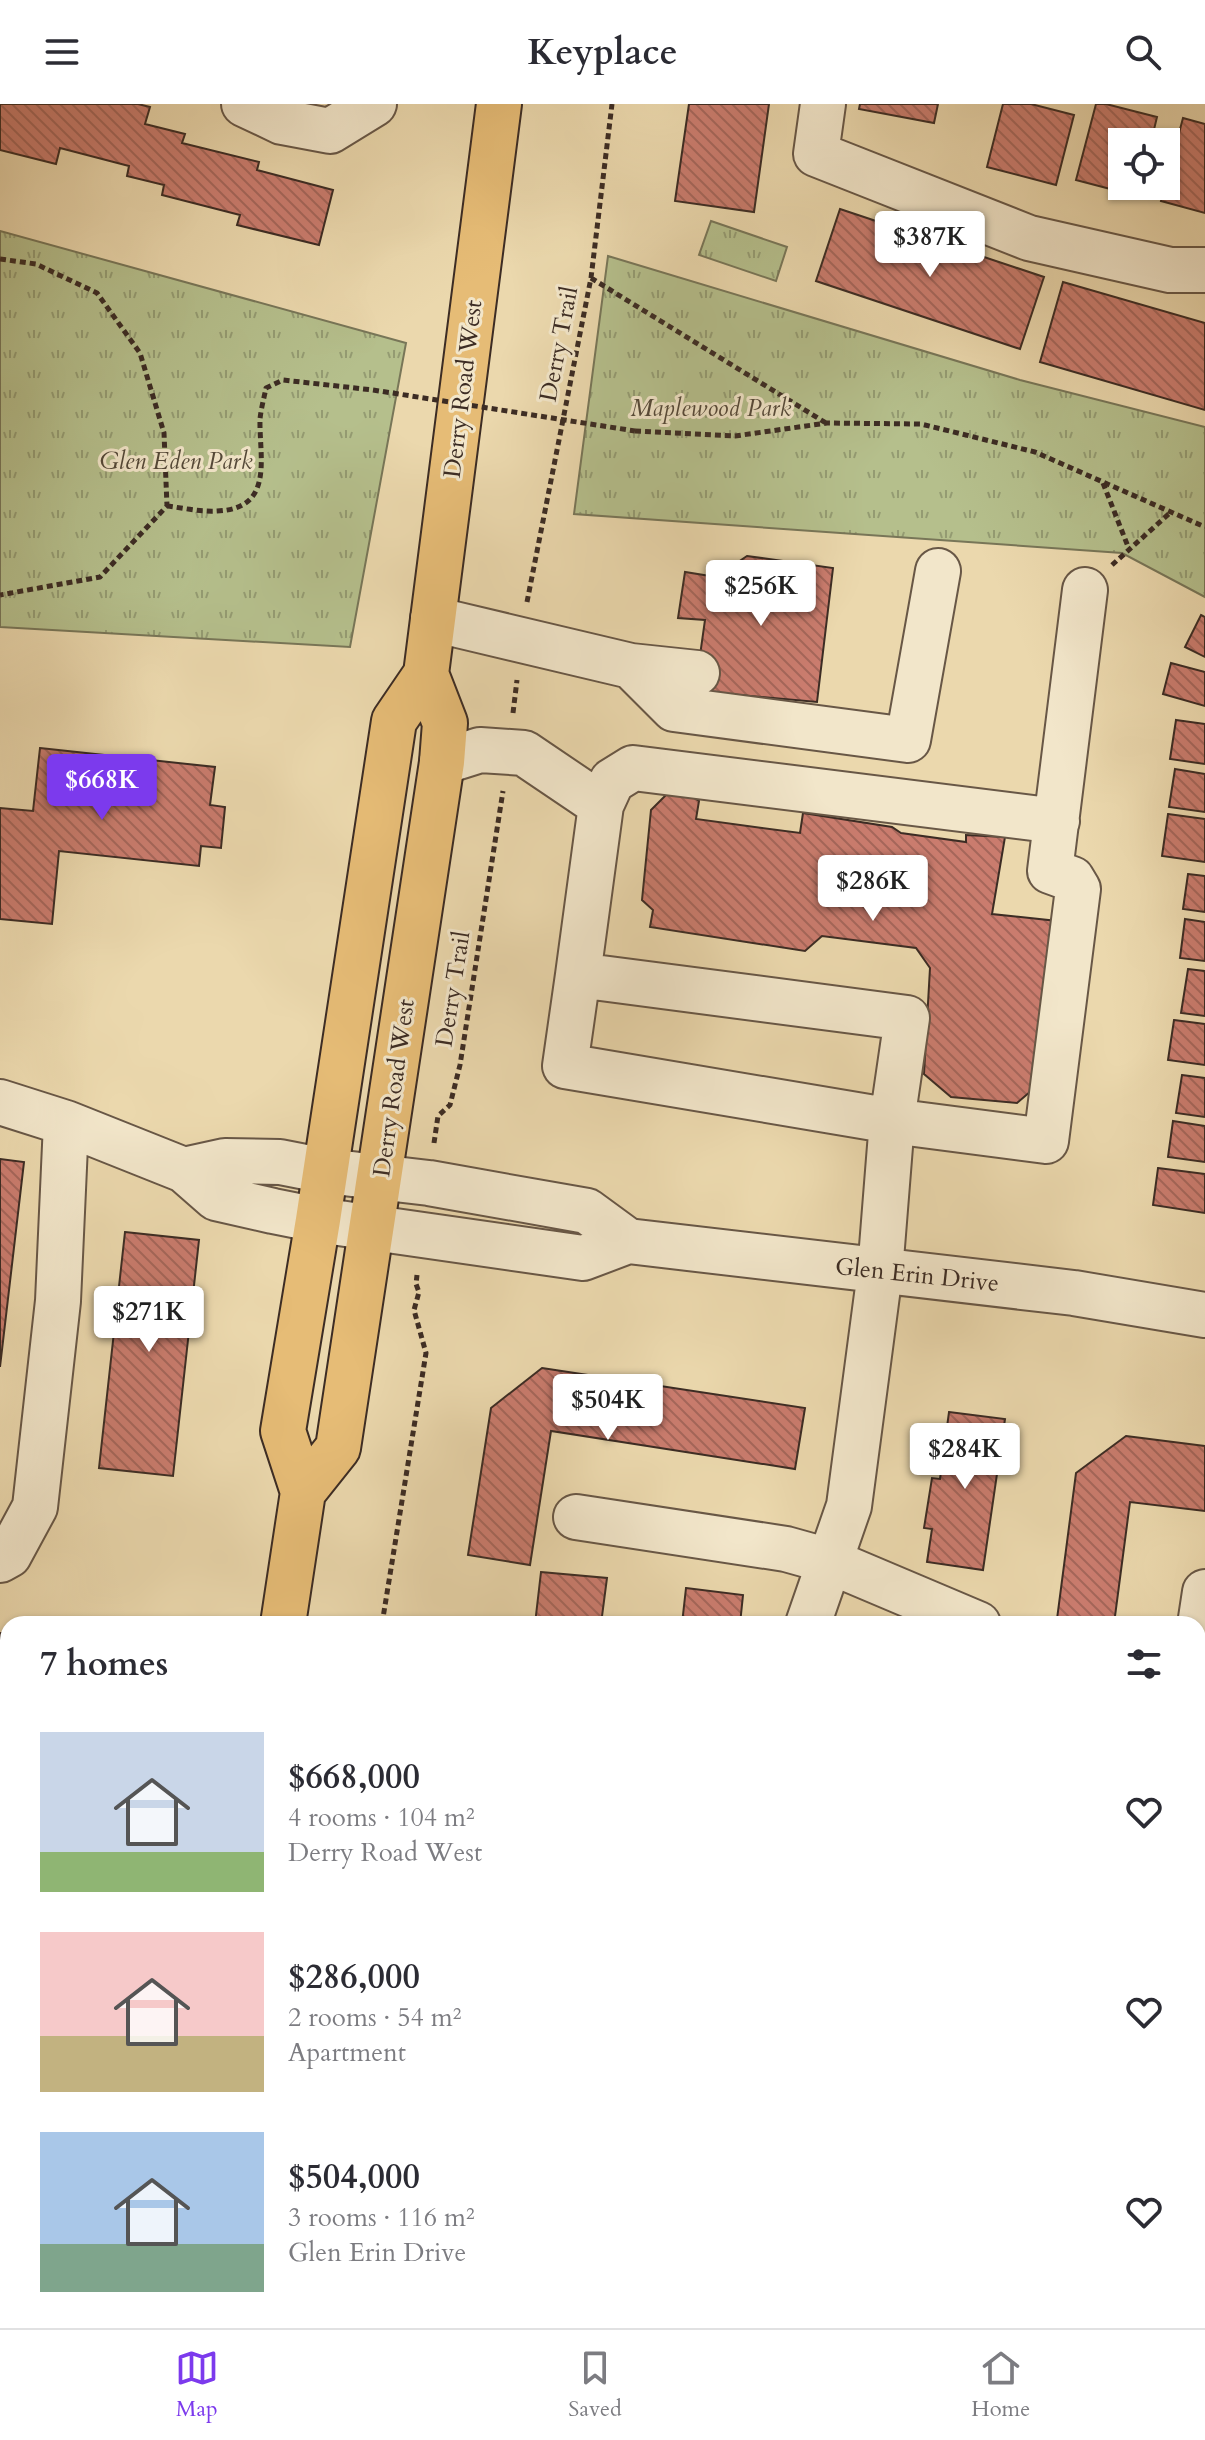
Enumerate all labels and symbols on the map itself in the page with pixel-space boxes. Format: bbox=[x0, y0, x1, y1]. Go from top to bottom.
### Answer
pin: $387K bbox=[874, 211, 986, 279]
street label: Derry Trail bbox=[532, 284, 586, 404]
street label: Derry Road West bbox=[436, 298, 490, 480]
park label: Maplewood Park bbox=[631, 392, 792, 425]
park label: Glen Eden Park bbox=[99, 445, 253, 478]
pin: $256K bbox=[705, 560, 817, 628]
pin: $668K bbox=[46, 754, 158, 822]
pin: $286K bbox=[817, 855, 929, 923]
street label: Derry Trail bbox=[428, 929, 478, 1049]
street label: Derry Road West bbox=[365, 997, 423, 1179]
street label: Glen Erin Drive bbox=[833, 1250, 1001, 1300]
pin: $271K bbox=[93, 1286, 205, 1354]
pin: $504K bbox=[552, 1374, 664, 1442]
pin: $284K bbox=[909, 1423, 1021, 1491]

